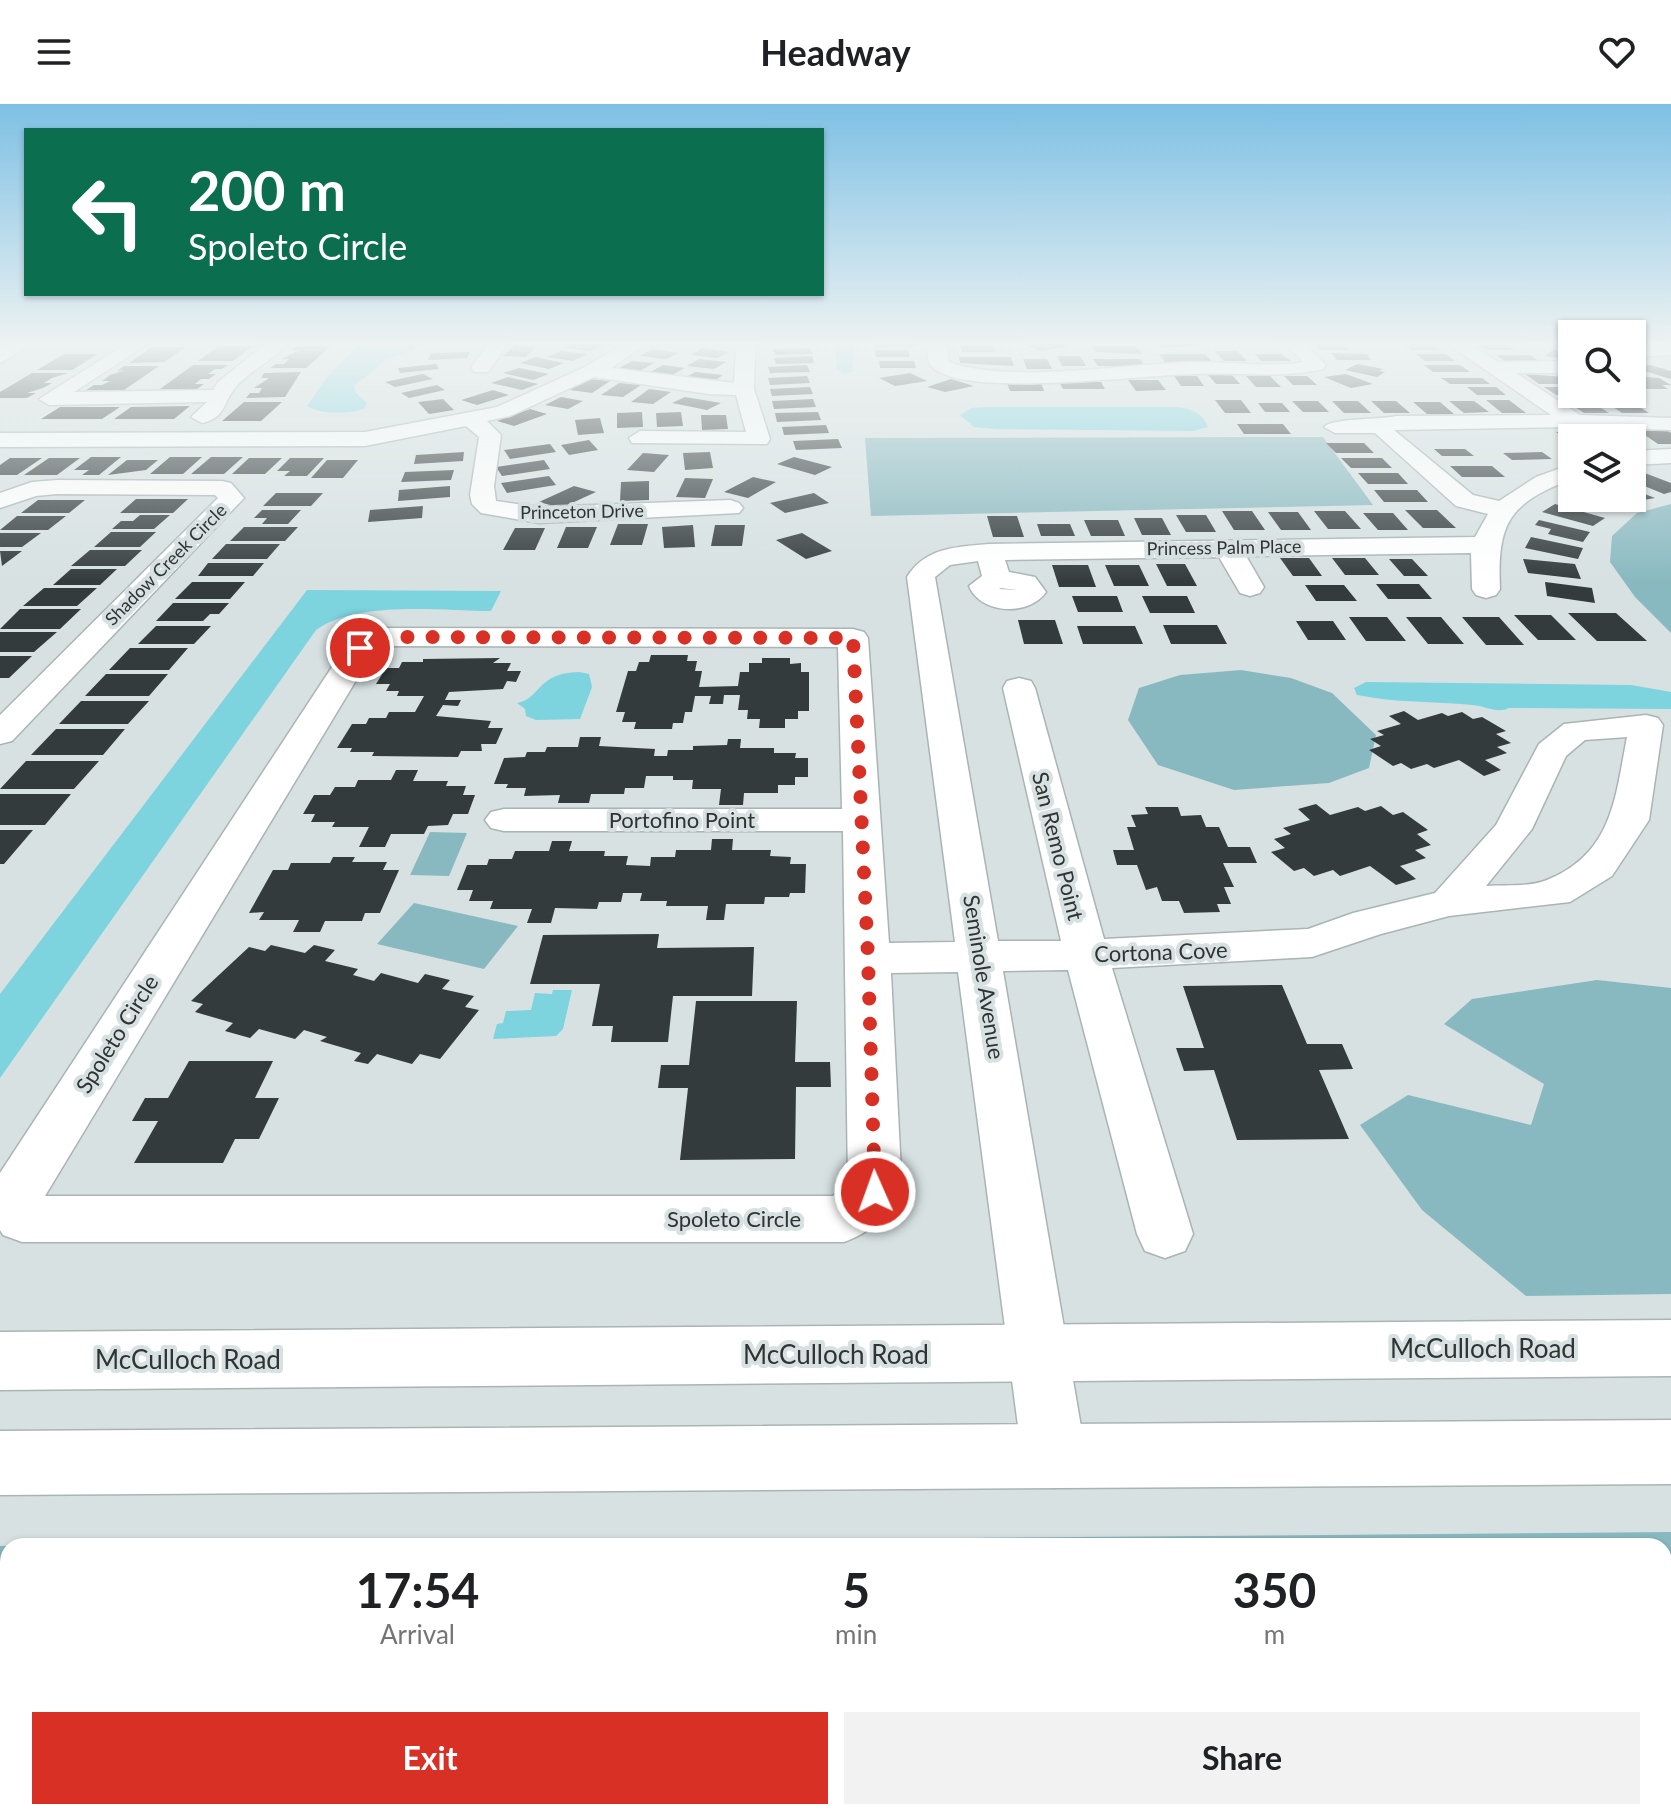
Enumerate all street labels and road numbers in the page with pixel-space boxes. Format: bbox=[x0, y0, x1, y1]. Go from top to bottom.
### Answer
street label: Shadow Creek Circle bbox=[100, 499, 231, 630]
street label: Princeton Drive bbox=[520, 499, 644, 523]
street label: Princess Palm Place bbox=[1146, 535, 1302, 559]
street label: San Remo Point bbox=[1027, 769, 1090, 923]
street label: Portofino Point bbox=[609, 806, 755, 833]
street label: Seminole Avenue bbox=[958, 893, 1011, 1061]
street label: Cortona Cove bbox=[1094, 936, 1228, 967]
street label: Spoleto Circle bbox=[70, 970, 164, 1098]
street label: Spoleto Circle bbox=[667, 1205, 801, 1232]
street label: McCulloch Road bbox=[1390, 1332, 1576, 1364]
street label: McCulloch Road bbox=[743, 1338, 929, 1370]
street label: McCulloch Road bbox=[95, 1343, 281, 1375]

